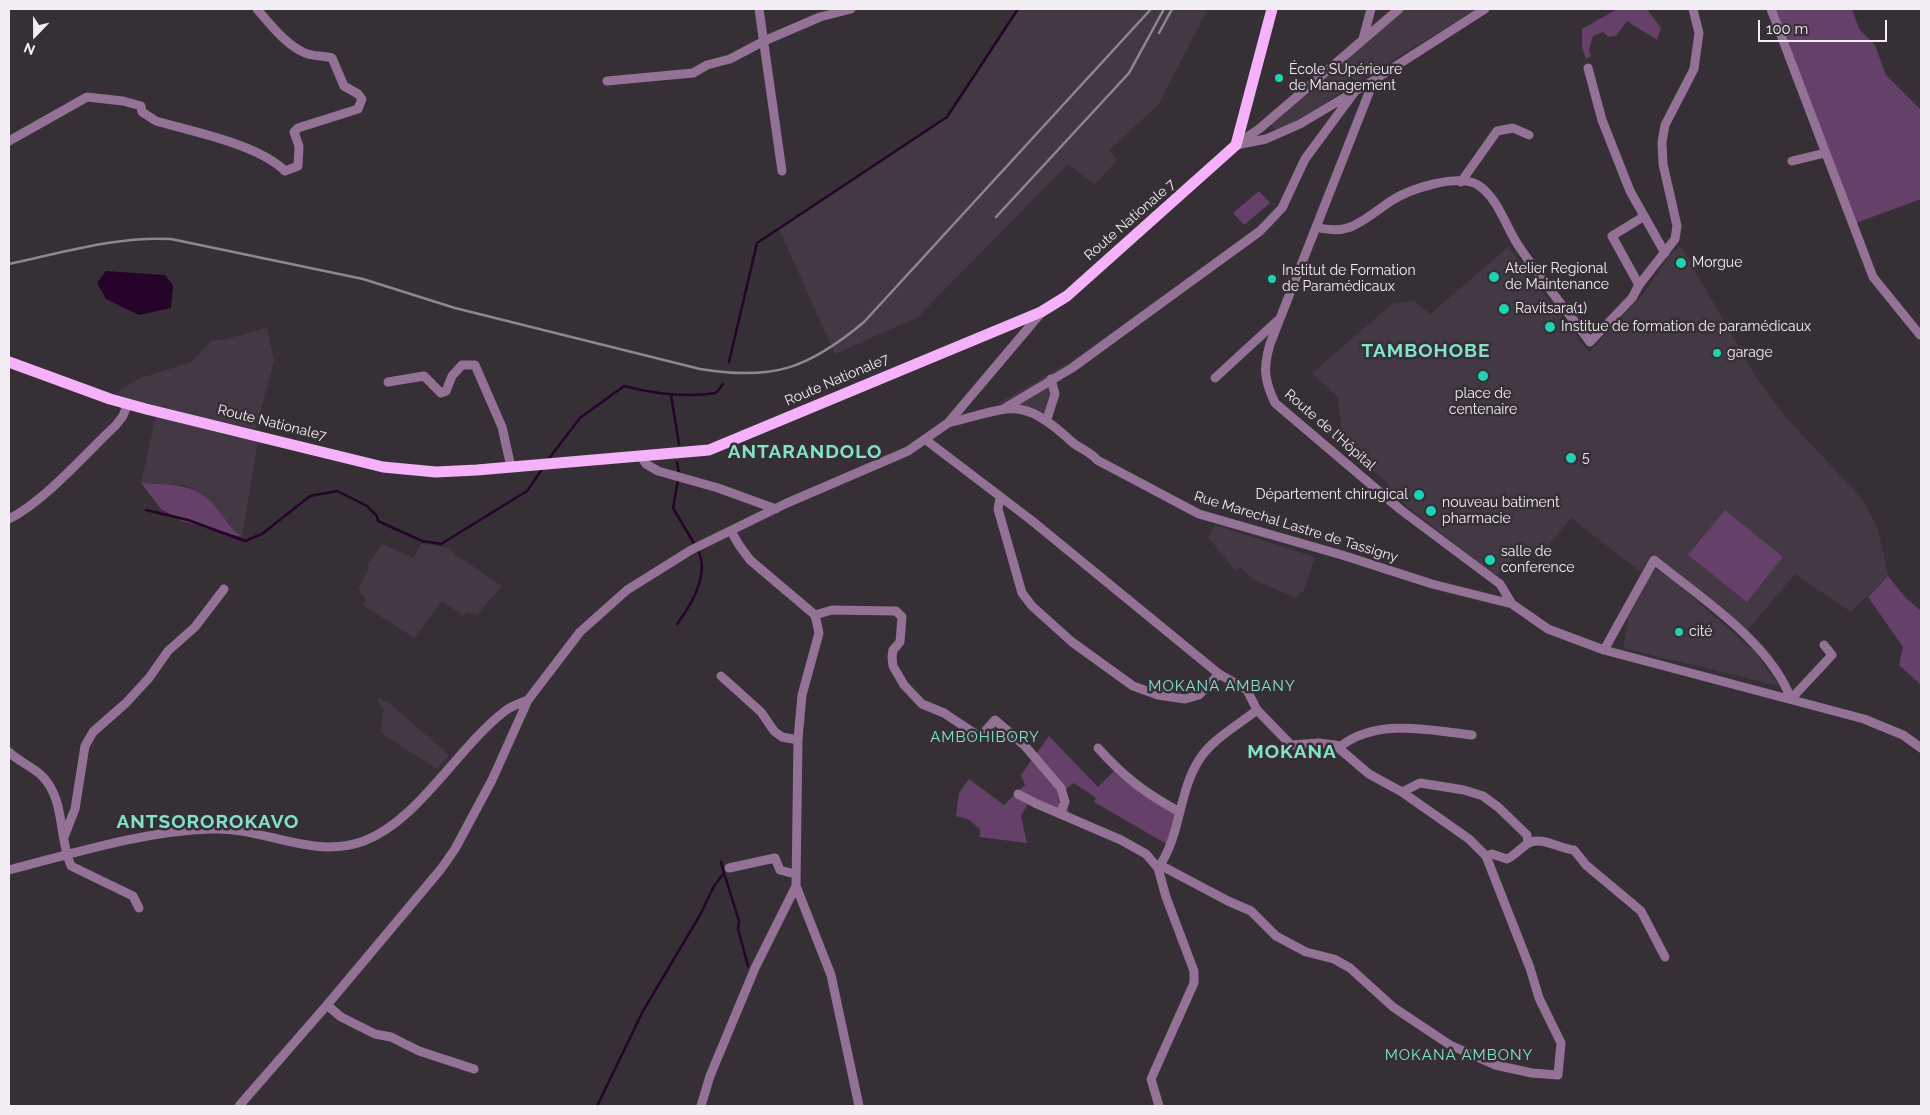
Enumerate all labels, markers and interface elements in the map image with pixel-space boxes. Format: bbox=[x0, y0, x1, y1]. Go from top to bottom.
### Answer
north arrow bbox=[10, 10, 60, 60]
scale bar bbox=[1760, 10, 1889, 42]
text: 100 m bbox=[1766, 20, 1808, 38]
text: N bbox=[21, 39, 37, 58]
place label: École SUpérieure de Management bbox=[1289, 62, 1402, 94]
marker: École SUpérieure de Management bbox=[1273, 72, 1285, 84]
street label: Route Nationale 7 bbox=[1081, 176, 1179, 264]
place label: Morgue bbox=[1692, 255, 1742, 271]
marker: Morgue bbox=[1674, 256, 1688, 270]
place label: Atelier Regional de Maintenance bbox=[1505, 261, 1609, 294]
place label: Institut de Formation de Paramédicaux bbox=[1282, 263, 1416, 296]
marker: Atelier Regional de Maintenance bbox=[1487, 270, 1501, 284]
marker: Institut de Formation de Paramédicaux bbox=[1266, 273, 1278, 285]
place label: Ravitsara(1) bbox=[1515, 301, 1587, 317]
marker: Ravitsara(1) bbox=[1497, 302, 1511, 316]
place label: Institue de formation de paramédicaux bbox=[1561, 319, 1811, 335]
marker: Institue de formation de paramédicaux bbox=[1543, 320, 1557, 334]
district label: TAMBOHOBE bbox=[1360, 340, 1492, 362]
place label: garage bbox=[1727, 345, 1773, 361]
marker: garage bbox=[1711, 347, 1723, 359]
street label: Route Nationale7 bbox=[782, 350, 892, 410]
marker: place de centenaire bbox=[1476, 369, 1490, 383]
street label: Route de l'Hôpital bbox=[1281, 386, 1379, 474]
place label: place de centenaire bbox=[1449, 386, 1517, 418]
street label: Route Nationale7 bbox=[216, 401, 328, 445]
district label: ANTARANDOLO bbox=[726, 441, 884, 463]
place label: 5 bbox=[1582, 450, 1590, 466]
marker: 5 bbox=[1564, 451, 1578, 465]
place label: Département chirugical bbox=[1255, 487, 1408, 503]
street label: Rue Marechal Lastre de Tassigny bbox=[1192, 488, 1400, 566]
marker: Département chirugical bbox=[1412, 488, 1426, 502]
place label: nouveau batiment pharmacie bbox=[1442, 495, 1560, 528]
marker: nouveau batiment pharmacie bbox=[1424, 504, 1438, 518]
place label: salle de conference bbox=[1501, 544, 1575, 576]
marker: salle de conference bbox=[1483, 553, 1497, 567]
place label: cité bbox=[1689, 624, 1713, 640]
marker: cité bbox=[1673, 626, 1685, 638]
district label: MOKANA AMBANY bbox=[1147, 677, 1297, 695]
district label: AMBOHIBORY bbox=[929, 728, 1041, 746]
district label: MOKANA bbox=[1246, 741, 1338, 763]
district label: ANTSOROROKAVO bbox=[115, 811, 301, 833]
district label: MOKANA AMBONY bbox=[1383, 1046, 1535, 1064]

